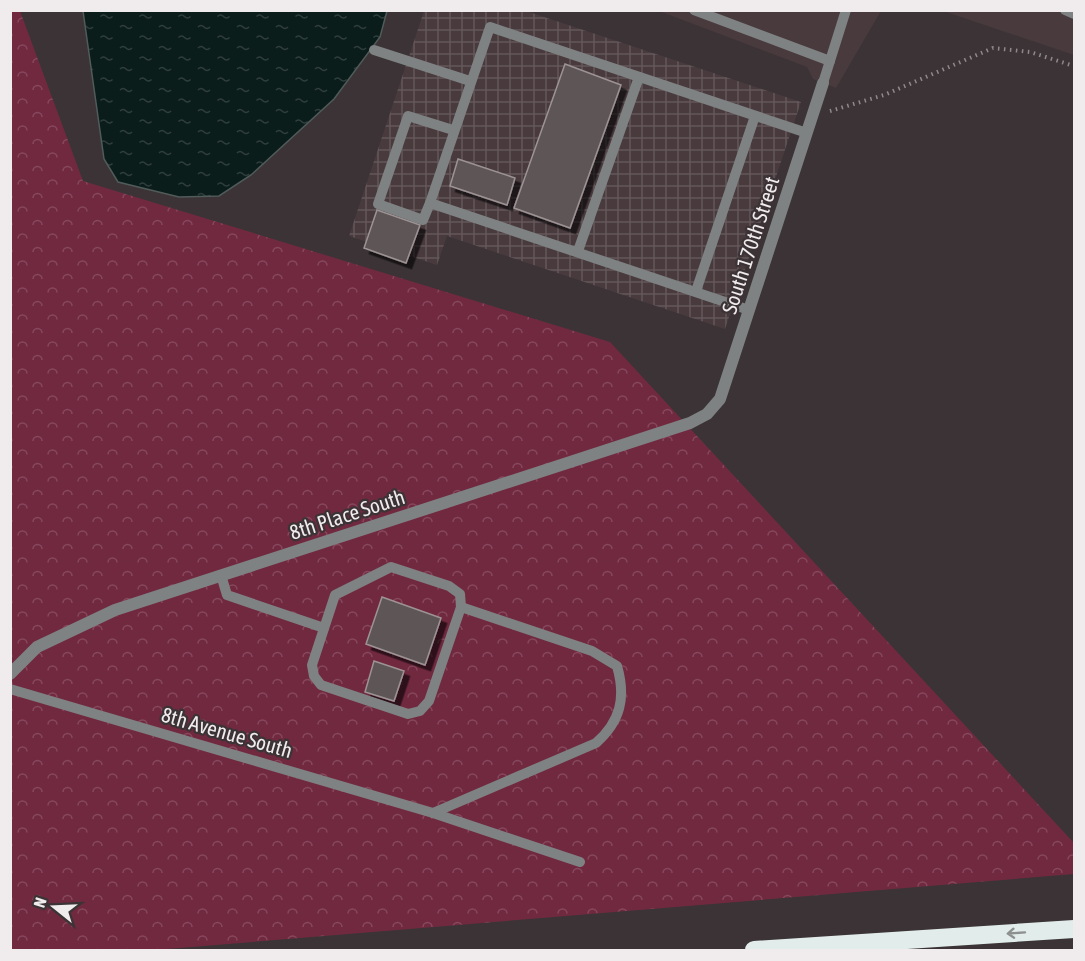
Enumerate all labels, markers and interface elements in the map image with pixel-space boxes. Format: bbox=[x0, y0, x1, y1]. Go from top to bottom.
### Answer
street label: South 170th Street bbox=[717, 173, 783, 317]
street label: 8th Place South bbox=[286, 484, 408, 544]
street label: 8th Avenue South bbox=[159, 702, 295, 762]
north arrow bbox=[24, 877, 84, 937]
text: N bbox=[30, 895, 50, 910]
one-way arrow bbox=[1007, 928, 1027, 939]

